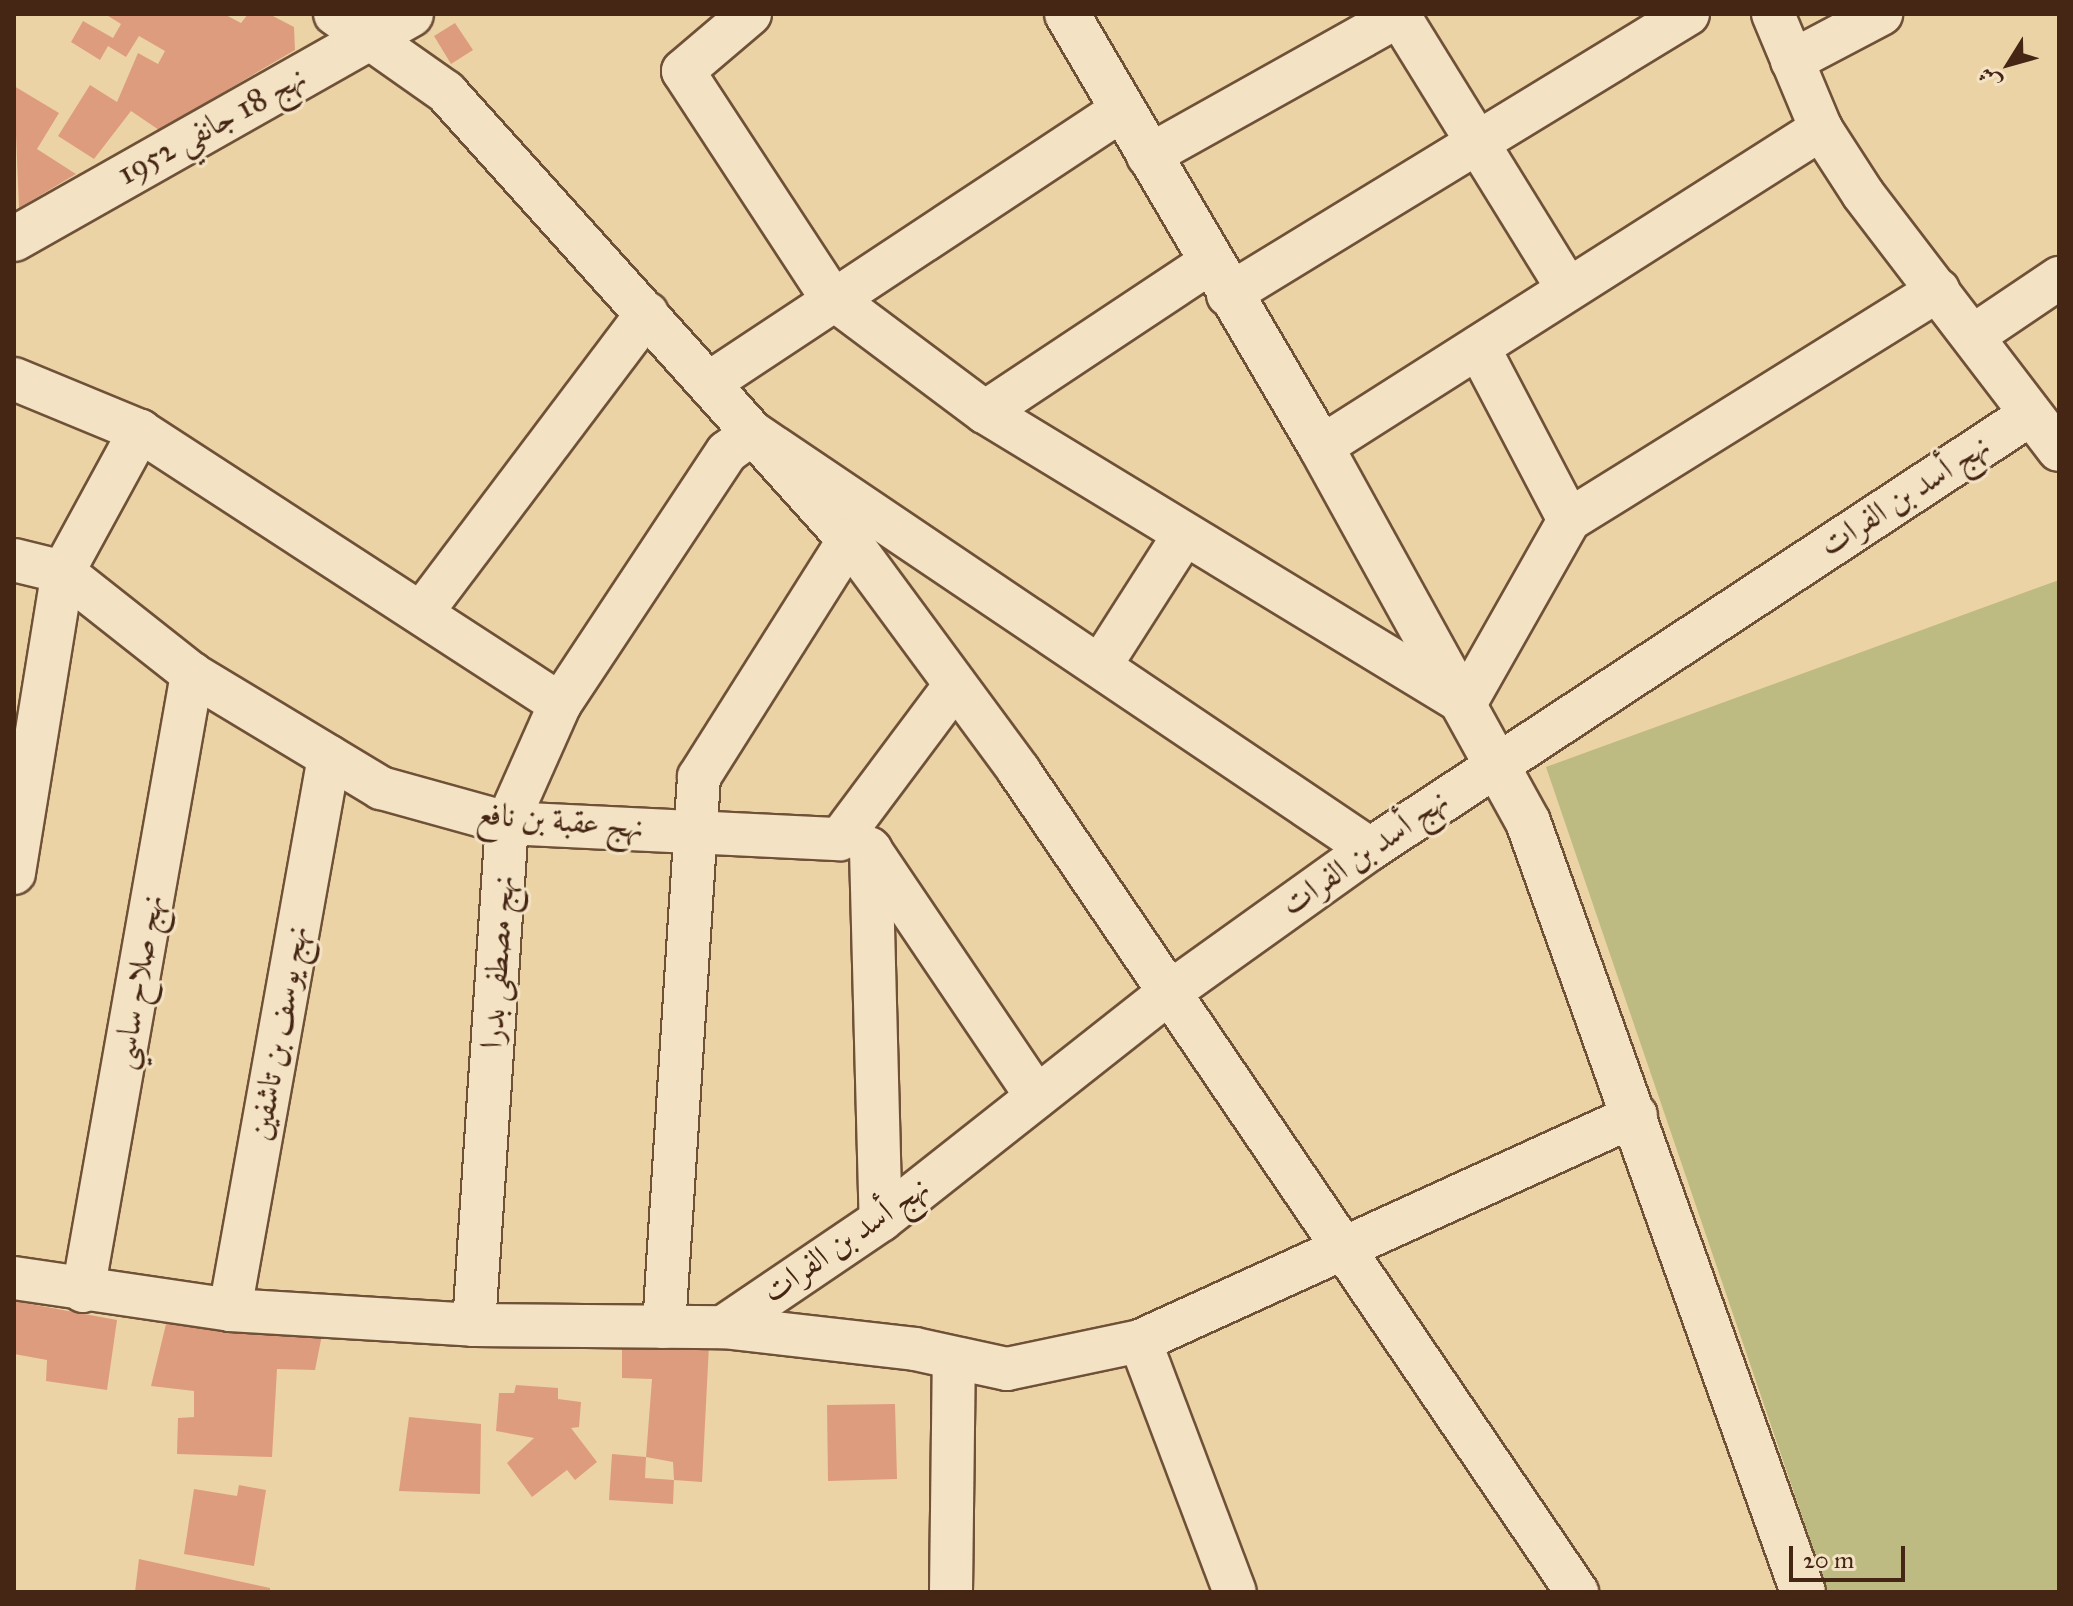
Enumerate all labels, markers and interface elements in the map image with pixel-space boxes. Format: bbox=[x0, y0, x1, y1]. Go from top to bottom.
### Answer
north arrow bbox=[1969, 24, 2049, 104]
street label: نهج 18 جانفي 1952 bbox=[111, 58, 313, 194]
text: ش bbox=[1972, 62, 2007, 96]
street label: نهج أسد بن الفرات bbox=[1813, 427, 1997, 565]
street label: نهج أسد بن الفرات bbox=[1274, 781, 1456, 925]
street label: نهج عقبة بن نافع bbox=[475, 795, 645, 847]
street label: نهج مصطفى بدرا bbox=[473, 874, 523, 1050]
street label: نهج صلاح ساسي bbox=[104, 892, 172, 1072]
street label: نهج يوسف بن تاشفين bbox=[241, 923, 317, 1143]
street label: نهج أسد بن الفرات bbox=[755, 1168, 937, 1312]
scale bar bbox=[1793, 1530, 1909, 1580]
text: 20 m bbox=[1803, 1545, 1854, 1575]

